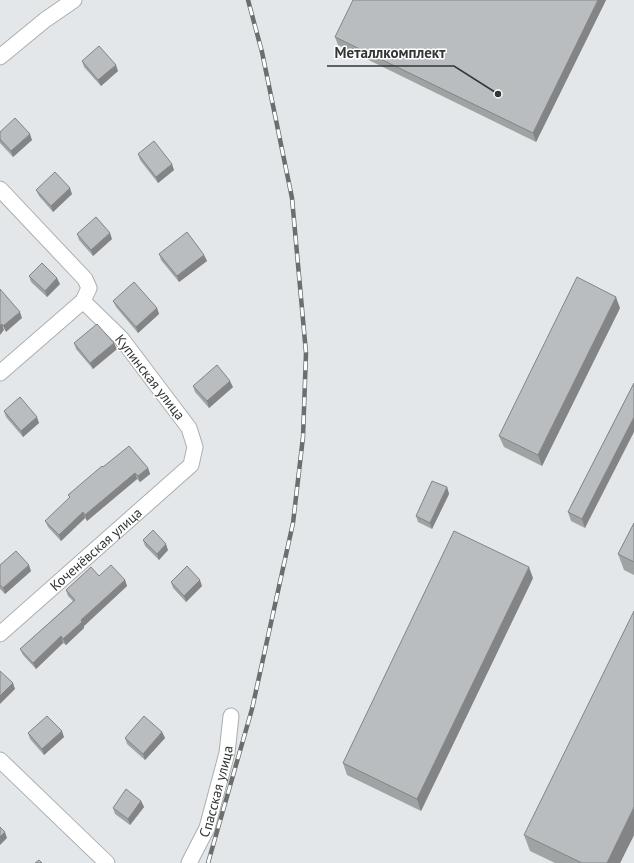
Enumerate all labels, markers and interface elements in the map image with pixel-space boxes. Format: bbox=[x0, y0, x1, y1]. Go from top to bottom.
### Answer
callout: Металлкомплект bbox=[327, 39, 454, 66]
text: Металлкомплект bbox=[335, 43, 446, 62]
street label: Купинская улица bbox=[111, 331, 189, 423]
street label: Коченёвская улица bbox=[46, 504, 146, 595]
street label: Спасская улица bbox=[195, 745, 237, 841]

